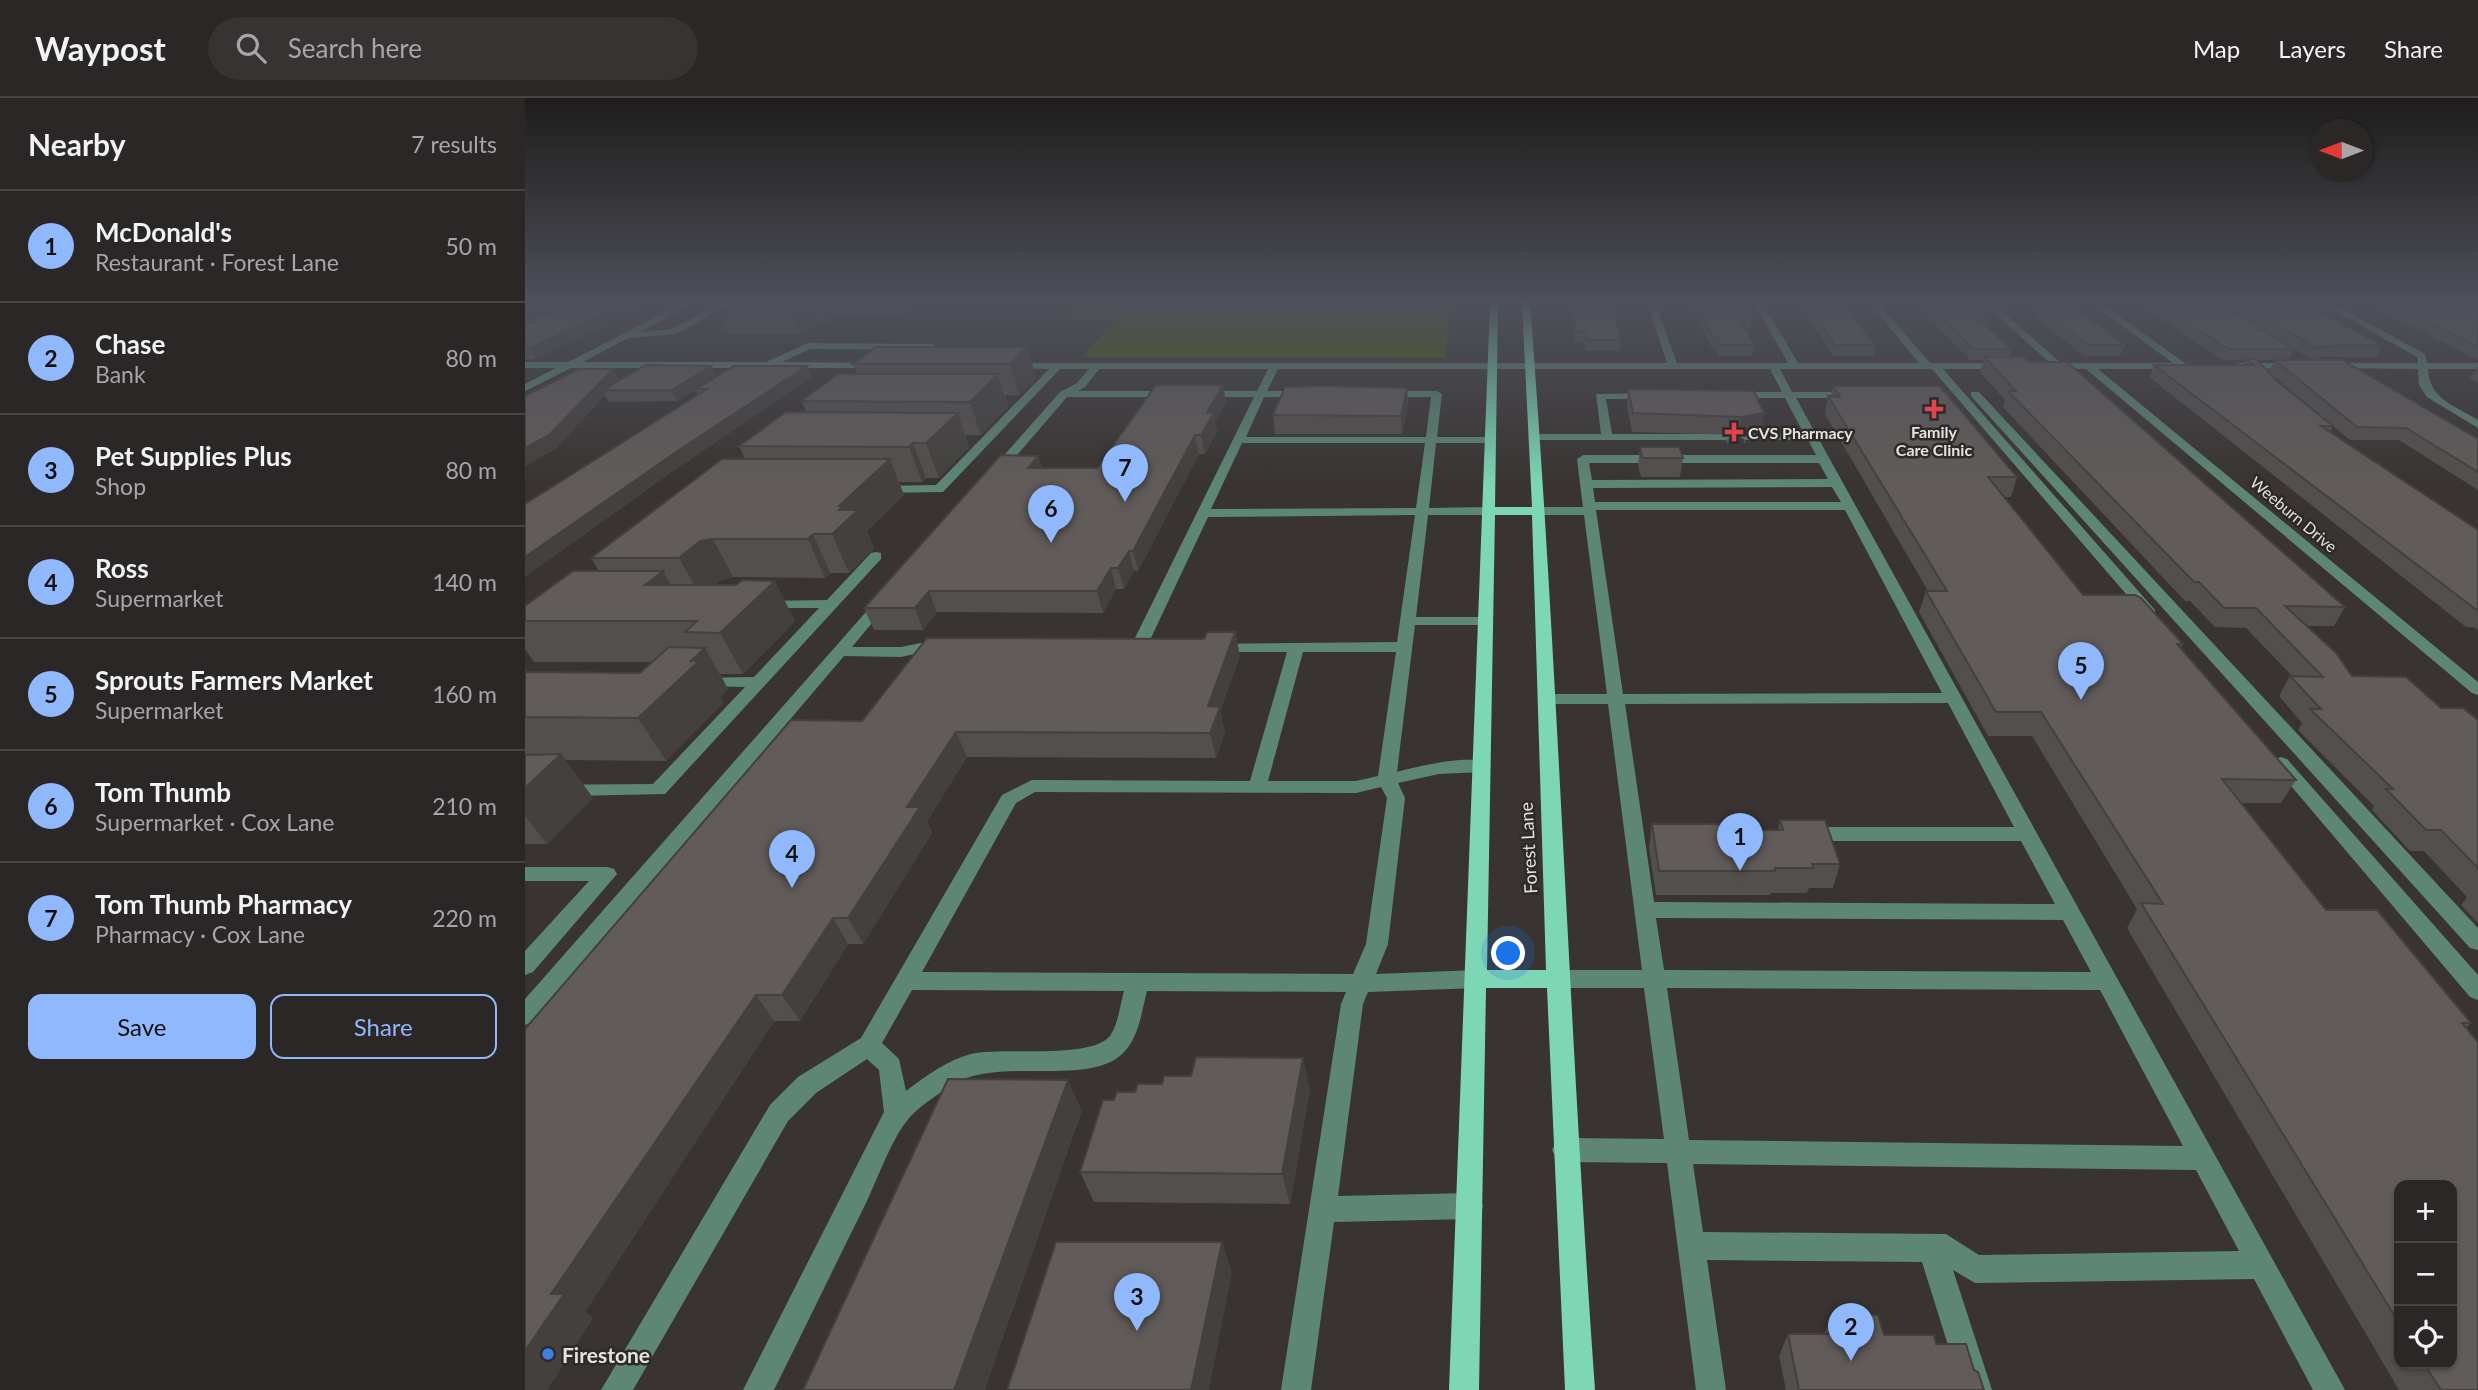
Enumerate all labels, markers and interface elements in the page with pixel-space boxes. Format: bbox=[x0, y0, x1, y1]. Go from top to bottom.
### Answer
search box bbox=[208, 17, 698, 80]
text: Waypost bbox=[35, 28, 166, 68]
icon: search bbox=[232, 29, 270, 67]
text: Search here bbox=[288, 32, 422, 64]
text: Map bbox=[2193, 34, 2240, 63]
text: Layers bbox=[2278, 34, 2346, 63]
text: Share bbox=[2384, 34, 2443, 63]
north arrow bbox=[2310, 119, 2373, 182]
text: Nearby bbox=[28, 126, 126, 162]
text: 7 results bbox=[411, 130, 497, 158]
text: McDonald's bbox=[95, 216, 232, 248]
text: 1 bbox=[44, 232, 58, 260]
text: 50 m bbox=[446, 232, 497, 260]
text: Restaurant · Forest Lane bbox=[95, 248, 339, 276]
text: Chase bbox=[95, 328, 165, 360]
text: 2 bbox=[44, 344, 58, 372]
text: 80 m bbox=[446, 344, 497, 372]
text: Bank bbox=[95, 360, 146, 388]
marker: Family Care Clinic bbox=[1924, 399, 1944, 419]
place label: Family Care Clinic bbox=[1896, 422, 1972, 459]
place label: CVS Pharmacy bbox=[1748, 423, 1853, 442]
marker: CVS Pharmacy bbox=[1726, 424, 1742, 440]
text: Pet Supplies Plus bbox=[95, 440, 292, 472]
pin: 7 bbox=[1102, 444, 1148, 502]
text: 3 bbox=[44, 456, 58, 484]
text: 80 m bbox=[446, 456, 497, 484]
text: Shop bbox=[95, 472, 146, 500]
street label: Weeburn Drive bbox=[2247, 472, 2341, 556]
pin: 6 bbox=[1028, 485, 1074, 543]
text: Ross bbox=[95, 552, 149, 584]
text: 4 bbox=[44, 568, 58, 596]
text: 140 m bbox=[432, 568, 497, 596]
text: Supermarket bbox=[95, 584, 224, 612]
pin: 5 bbox=[2058, 642, 2104, 700]
text: Sprouts Farmers Market bbox=[95, 664, 373, 696]
text: 5 bbox=[44, 680, 58, 708]
text: 160 m bbox=[432, 680, 497, 708]
text: Supermarket bbox=[95, 696, 224, 724]
text: Tom Thumb bbox=[95, 776, 231, 808]
text: 6 bbox=[44, 792, 58, 820]
text: 210 m bbox=[432, 792, 497, 820]
street label: Forest Lane bbox=[1515, 802, 1541, 894]
text: Supermarket · Cox Lane bbox=[95, 808, 335, 836]
pin: 1 bbox=[1717, 813, 1763, 871]
pin: 4 bbox=[769, 830, 815, 888]
text: Tom Thumb Pharmacy bbox=[95, 888, 352, 920]
text: 7 bbox=[44, 904, 58, 932]
text: 220 m bbox=[432, 904, 497, 932]
text: Pharmacy · Cox Lane bbox=[95, 920, 305, 948]
your location bbox=[1491, 936, 1525, 970]
button: Save bbox=[28, 994, 256, 1059]
button: Share bbox=[270, 994, 497, 1059]
map controls bbox=[2394, 1180, 2457, 1369]
button: + bbox=[2394, 1180, 2457, 1243]
button: − bbox=[2394, 1243, 2457, 1306]
pin: 3 bbox=[1114, 1273, 1160, 1331]
pin: 2 bbox=[1828, 1303, 1874, 1361]
button: locate bbox=[2394, 1306, 2457, 1369]
place label: Firestone bbox=[562, 1342, 650, 1367]
marker: Firestone bbox=[540, 1346, 556, 1362]

